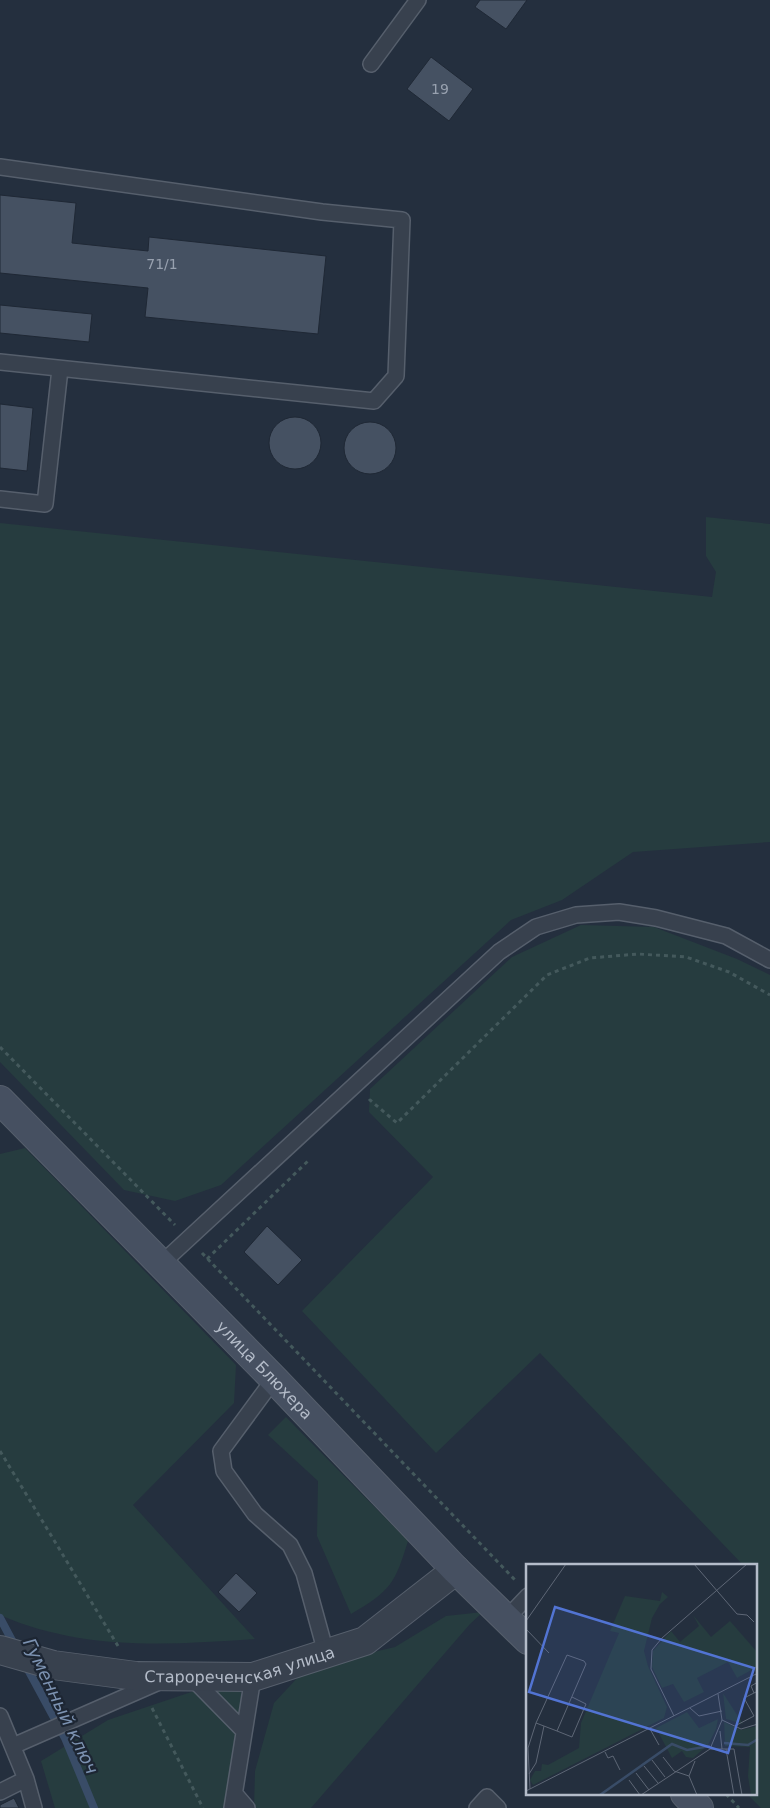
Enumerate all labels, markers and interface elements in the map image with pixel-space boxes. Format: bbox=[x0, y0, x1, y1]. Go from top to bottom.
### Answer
house number: 19 bbox=[431, 81, 449, 97]
house number: 71/1 bbox=[146, 256, 178, 272]
street label: улица Блюхера bbox=[213, 1317, 317, 1423]
inset map bbox=[526, 1564, 758, 1796]
water label: Гуменный ключ bbox=[19, 1635, 103, 1777]
street label: Старореченская улица bbox=[144, 1642, 337, 1687]

